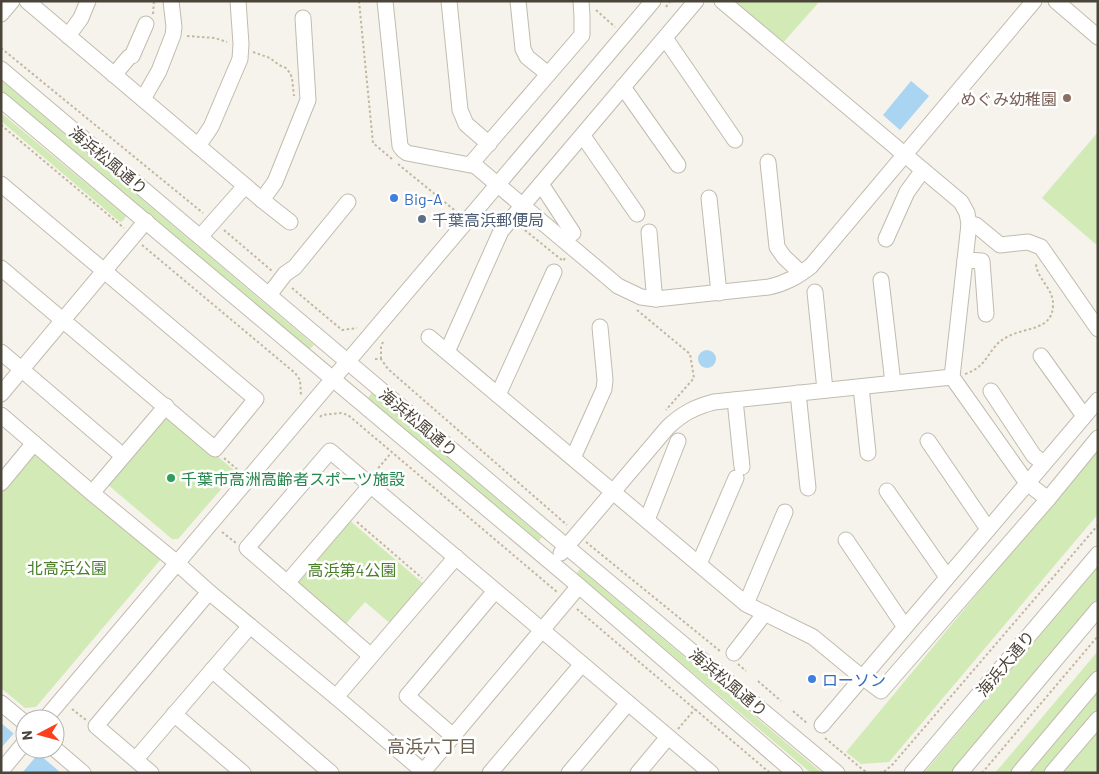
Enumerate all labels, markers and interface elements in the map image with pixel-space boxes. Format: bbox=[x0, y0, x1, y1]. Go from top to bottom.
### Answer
place label: めぐみ幼稚園 bbox=[961, 89, 1057, 108]
marker: めぐみ幼稚園 bbox=[1061, 92, 1073, 104]
street label: 海浜松風通り bbox=[66, 122, 152, 198]
place label: Big-A bbox=[404, 189, 443, 208]
marker: Big-A bbox=[388, 192, 400, 204]
place label: 千葉高浜郵便局 bbox=[432, 210, 544, 229]
marker: 千葉高浜郵便局 bbox=[416, 213, 428, 225]
street label: 海浜松風通り bbox=[376, 384, 462, 460]
place label: 千葉市高洲高齢者スポーツ施設 bbox=[181, 469, 405, 488]
marker: 千葉市高洲高齢者スポーツ施設 bbox=[165, 472, 177, 484]
park label: 北高浜公園 bbox=[27, 558, 107, 577]
park label: 高浜第4公園 bbox=[308, 560, 396, 579]
street label: 海浜大通り bbox=[972, 626, 1038, 700]
street label: 海浜松風通り bbox=[686, 644, 772, 720]
place label: ローソン bbox=[822, 670, 886, 689]
marker: ローソン bbox=[806, 673, 818, 685]
north arrow bbox=[15, 709, 65, 759]
text: N bbox=[18, 730, 36, 741]
district label: 高浜六丁目 bbox=[387, 735, 477, 757]

